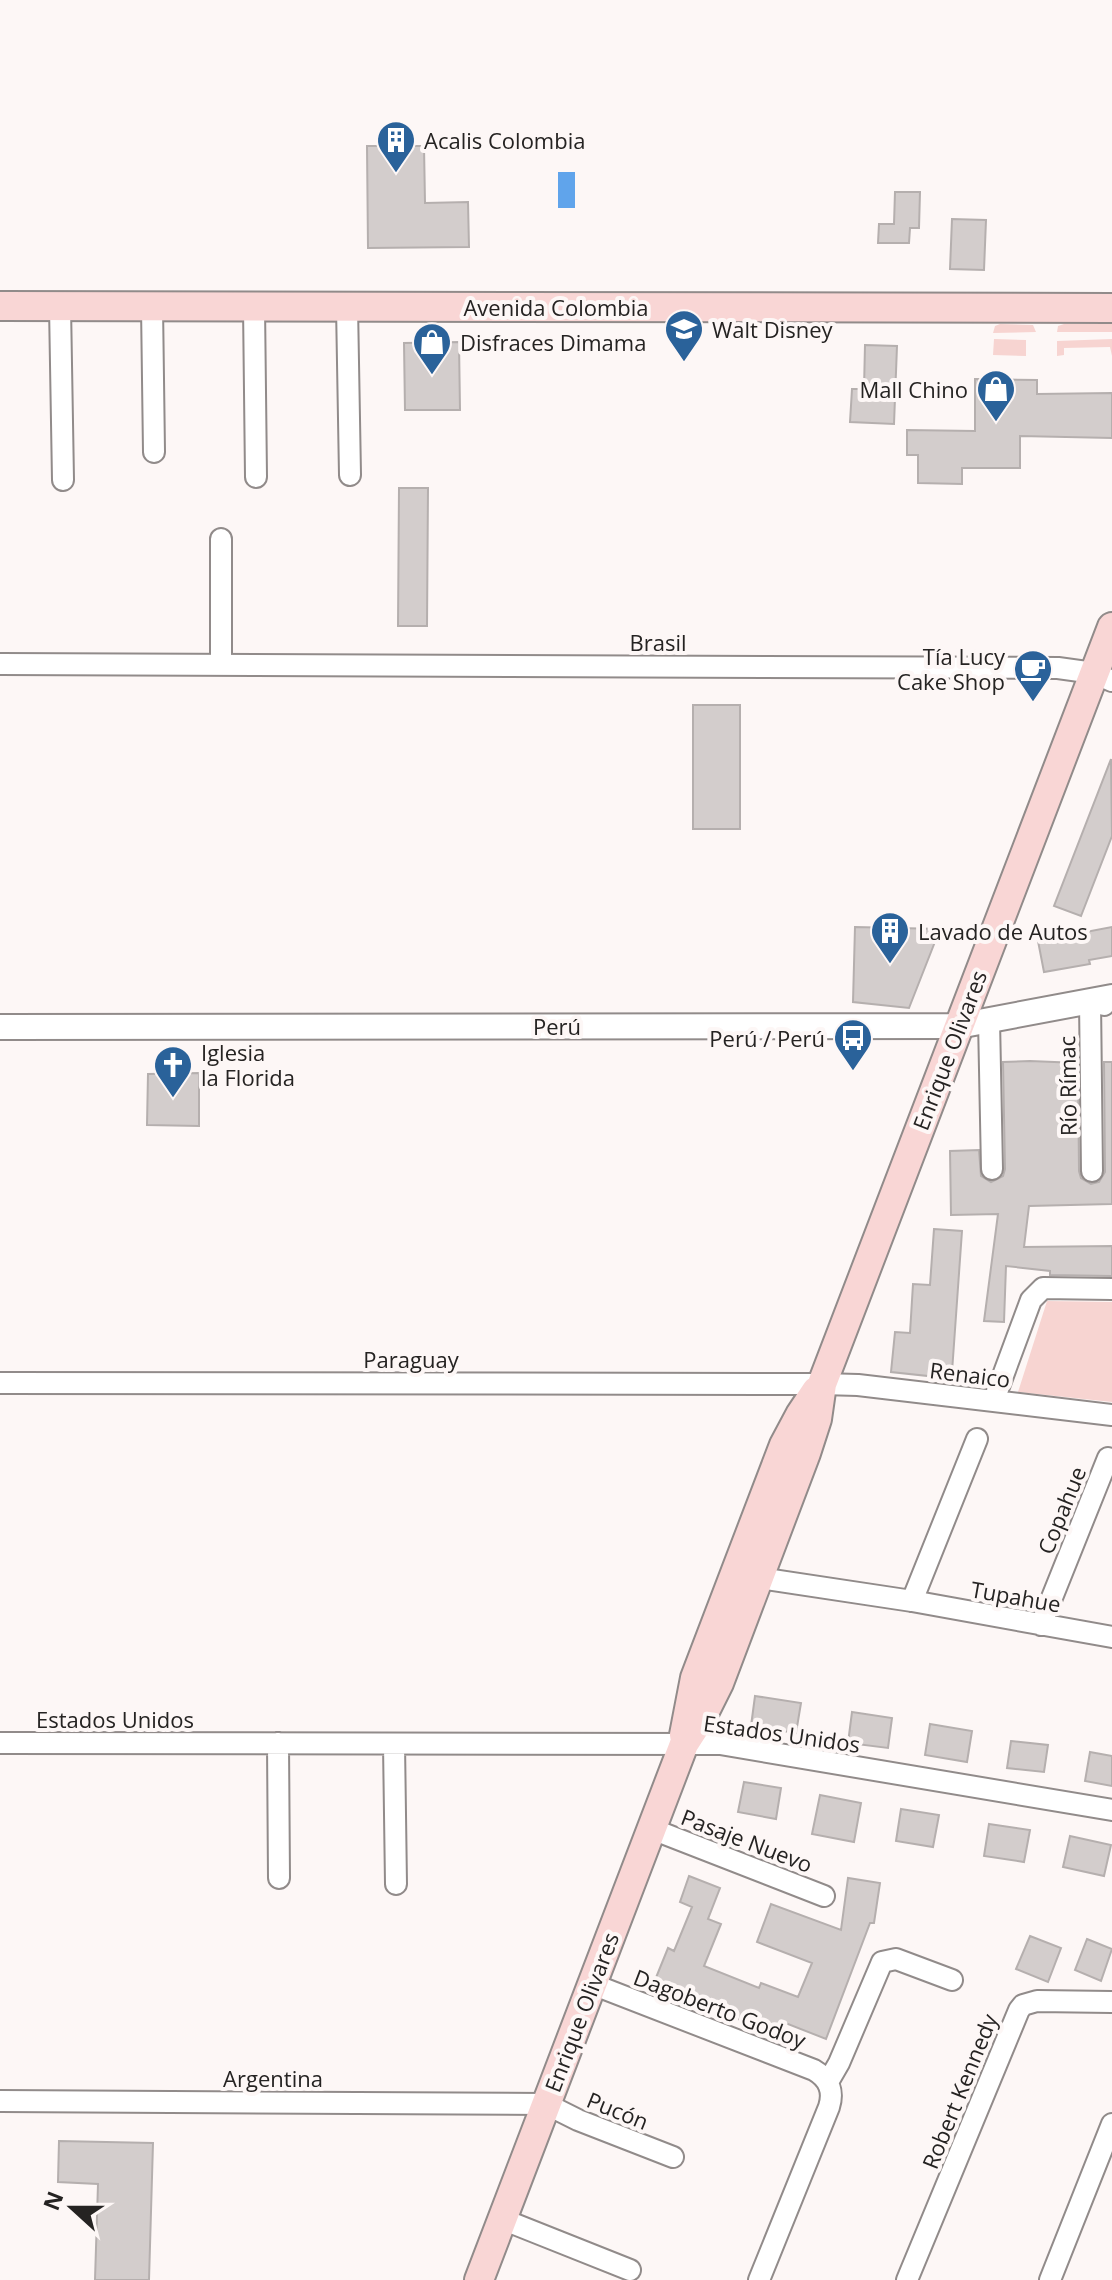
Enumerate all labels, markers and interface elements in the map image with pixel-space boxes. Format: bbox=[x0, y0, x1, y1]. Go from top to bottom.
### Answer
building icon: Acalis Colombia bbox=[375, 119, 417, 174]
place label: Acalis Colombia bbox=[424, 125, 585, 155]
street label: Avenida Colombia bbox=[463, 292, 649, 322]
school or university icon: Walt Disney bbox=[663, 308, 705, 363]
place label: Walt Disney bbox=[712, 314, 833, 344]
shop icon: Disfraces Dimama bbox=[411, 321, 453, 376]
place label: Disfraces Dimama bbox=[460, 327, 646, 357]
shop icon: Mall Chino bbox=[975, 368, 1017, 423]
place label: Mall Chino bbox=[860, 374, 968, 404]
street label: Brasil bbox=[629, 627, 687, 657]
place label: Tía Lucy Cake Shop bbox=[897, 641, 1006, 696]
cafe icon: Tía Lucy Cake Shop bbox=[1012, 648, 1054, 703]
building icon: Lavado de Autos bbox=[869, 910, 911, 965]
place label: Lavado de Autos bbox=[918, 916, 1088, 946]
street label: Enrique Olivares bbox=[905, 966, 993, 1134]
street label: Perú bbox=[533, 1011, 581, 1041]
bus stop icon: Perú / Perú bbox=[832, 1017, 874, 1072]
place label: Perú / Perú bbox=[709, 1023, 825, 1053]
street label: Río Rímac bbox=[1051, 1036, 1083, 1136]
place label: Iglesia la Florida bbox=[201, 1037, 295, 1092]
church icon: Iglesia la Florida bbox=[152, 1044, 194, 1099]
street label: Paraguay bbox=[363, 1344, 460, 1374]
street label: Renaico bbox=[928, 1354, 1012, 1394]
street label: Copahue bbox=[1030, 1462, 1092, 1558]
street label: Tupahue bbox=[969, 1573, 1063, 1619]
street label: Estados Unidos bbox=[36, 1704, 194, 1734]
street label: Estados Unidos bbox=[702, 1707, 862, 1759]
street label: Pasaje Nuevo bbox=[677, 1801, 817, 1879]
street label: Enrique Olivares bbox=[537, 1928, 625, 2096]
street label: Dagoberto Godoy bbox=[630, 1961, 811, 2055]
street label: Robert Kennedy bbox=[914, 2008, 1004, 2173]
street label: Argentina bbox=[223, 2063, 323, 2093]
street label: Pucón bbox=[583, 2084, 653, 2136]
north arrow bbox=[32, 2168, 112, 2248]
text: N bbox=[35, 2187, 70, 2214]

